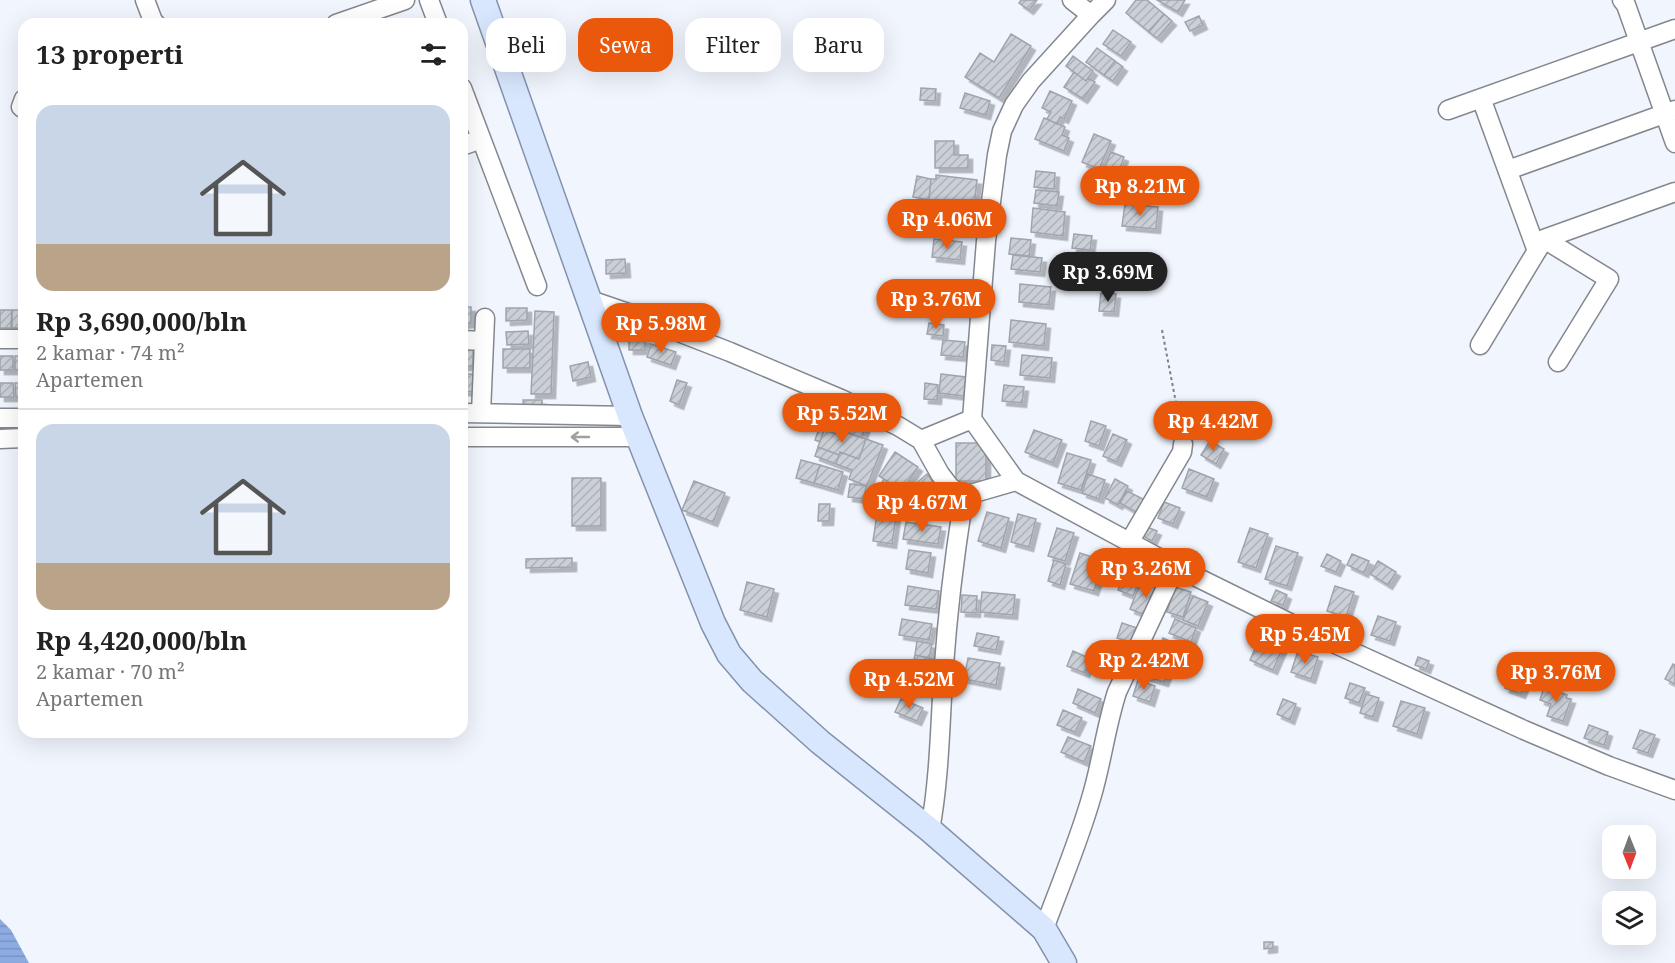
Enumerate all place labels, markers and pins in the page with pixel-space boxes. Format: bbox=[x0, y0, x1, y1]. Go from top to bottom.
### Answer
pin: Rp 8.21M bbox=[1078, 166, 1202, 217]
pin: Rp 4.06M bbox=[885, 199, 1009, 250]
pin: Rp 3.69M bbox=[1046, 252, 1170, 303]
pin: Rp 3.76M bbox=[874, 279, 998, 330]
pin: Rp 5.98M bbox=[599, 303, 723, 354]
pin: Rp 5.52M bbox=[780, 393, 904, 444]
pin: Rp 4.42M bbox=[1151, 401, 1275, 452]
pin: Rp 4.67M bbox=[860, 482, 984, 533]
pin: Rp 3.26M bbox=[1084, 548, 1208, 599]
pin: Rp 5.45M bbox=[1243, 614, 1367, 665]
pin: Rp 2.42M bbox=[1082, 640, 1206, 691]
pin: Rp 3.76M bbox=[1494, 652, 1618, 703]
pin: Rp 4.52M bbox=[847, 659, 971, 710]

